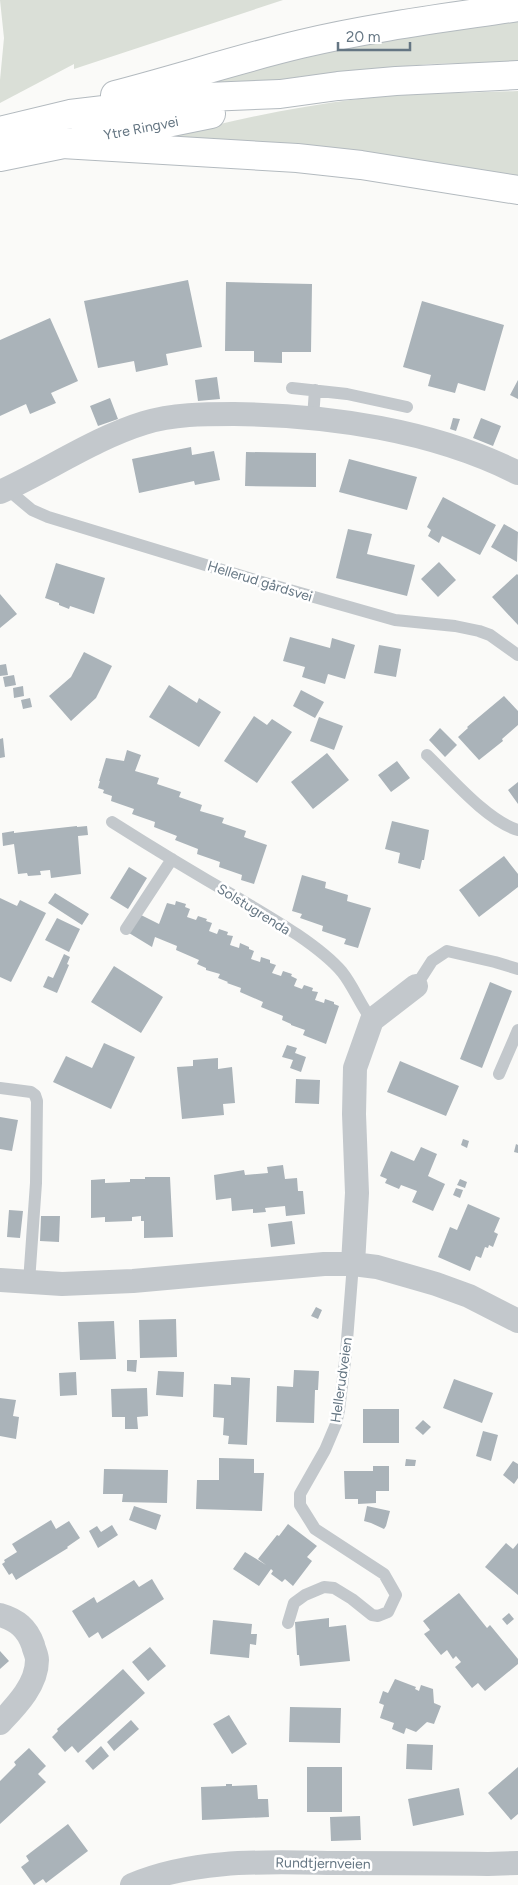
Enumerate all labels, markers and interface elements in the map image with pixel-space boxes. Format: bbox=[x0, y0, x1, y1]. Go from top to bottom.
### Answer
scale bar bbox=[338, 20, 410, 52]
text: 20 m bbox=[346, 28, 380, 46]
street label: Ytre Ringvei bbox=[102, 113, 180, 144]
street label: Hellerud gårdsvei bbox=[205, 557, 314, 606]
street label: Solstugrenda bbox=[214, 880, 294, 939]
street label: Hellerudveien bbox=[327, 1336, 356, 1424]
street label: Rundtjernveien bbox=[275, 1854, 371, 1873]

